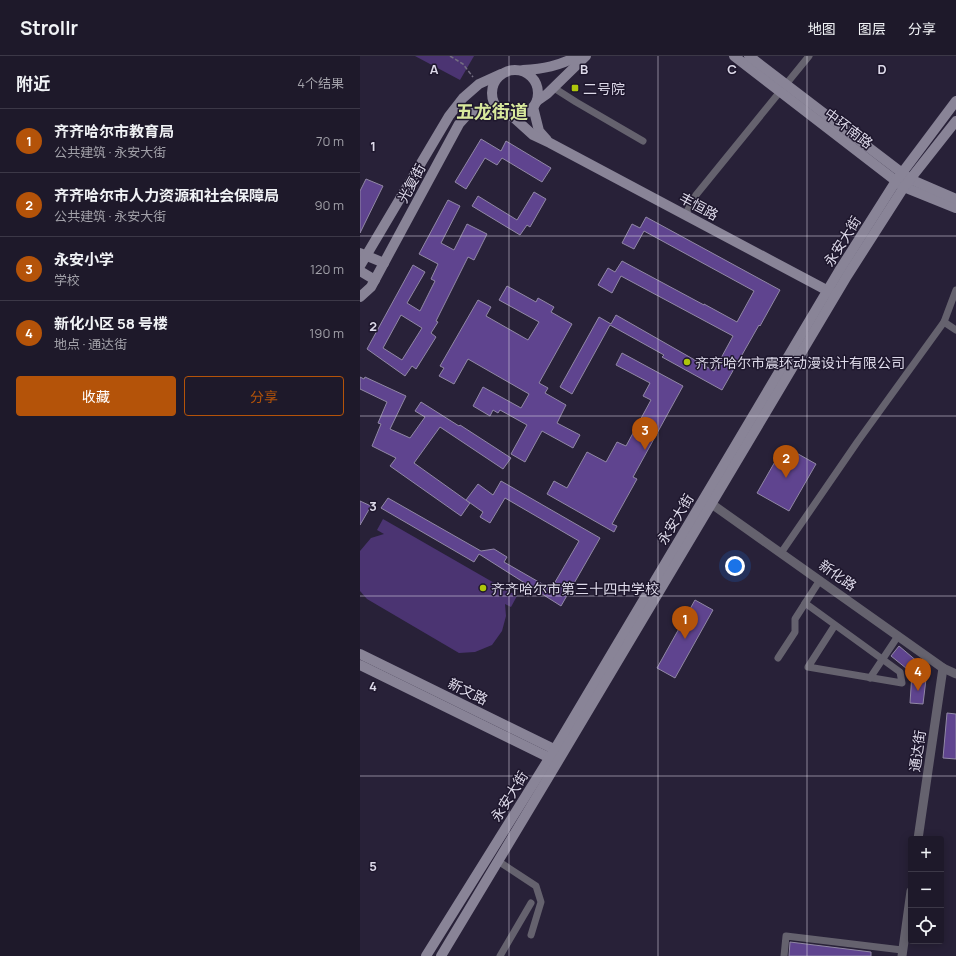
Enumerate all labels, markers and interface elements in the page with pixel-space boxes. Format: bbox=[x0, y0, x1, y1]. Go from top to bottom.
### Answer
text: Strollr bbox=[20, 15, 78, 41]
text: 地图 bbox=[808, 19, 836, 38]
text: 图层 bbox=[858, 19, 886, 38]
text: 分享 bbox=[908, 19, 936, 38]
text: A bbox=[430, 60, 439, 78]
text: B bbox=[580, 60, 588, 78]
text: C bbox=[727, 60, 737, 78]
text: D bbox=[877, 60, 887, 78]
text: 附近 bbox=[16, 72, 50, 95]
text: 4个结果 bbox=[297, 74, 344, 92]
place label: 二号院 bbox=[583, 79, 625, 98]
marker: 二号院 bbox=[570, 83, 580, 93]
district label: 五龙街道 bbox=[456, 99, 528, 123]
street label: 中环南路 bbox=[821, 104, 877, 152]
text: 齐齐哈尔市教育局 bbox=[54, 121, 174, 142]
text: 1 bbox=[26, 132, 32, 150]
text: 70 m bbox=[316, 132, 344, 150]
text: 1 bbox=[370, 137, 376, 155]
text: 公共建筑 · 永安大街 bbox=[54, 143, 166, 161]
street label: 光复街 bbox=[393, 160, 429, 206]
text: 齐齐哈尔市人力资源和社会保障局 bbox=[54, 185, 279, 206]
street label: 丰恒路 bbox=[676, 188, 722, 224]
text: 2 bbox=[25, 196, 33, 214]
text: 90 m bbox=[314, 196, 344, 214]
text: 公共建筑 · 永安大街 bbox=[54, 207, 166, 225]
street label: 永安大街 bbox=[819, 212, 865, 270]
text: 永安小学 bbox=[54, 249, 114, 270]
text: 3 bbox=[25, 260, 33, 278]
text: 120 m bbox=[310, 260, 344, 278]
text: 学校 bbox=[54, 271, 80, 289]
text: 新化小区 58 号楼 bbox=[54, 313, 168, 334]
text: 2 bbox=[369, 317, 377, 335]
text: 4 bbox=[25, 324, 33, 342]
text: 190 m bbox=[309, 324, 344, 342]
text: 地点 · 通达街 bbox=[54, 335, 127, 353]
place label: 齐齐哈尔市震环动漫设计有限公司 bbox=[695, 353, 905, 372]
marker: 齐齐哈尔市震环动漫设计有限公司 bbox=[682, 357, 692, 367]
button: 收藏 bbox=[16, 376, 176, 416]
button: 分享 bbox=[184, 376, 344, 416]
pin: 3 bbox=[632, 417, 658, 450]
pin: 2 bbox=[773, 445, 799, 478]
street label: 永安大街 bbox=[652, 490, 698, 548]
text: 3 bbox=[369, 497, 377, 515]
street label: 新化路 bbox=[815, 555, 861, 595]
your location bbox=[725, 556, 745, 576]
place label: 齐齐哈尔市第三十四中学校 bbox=[491, 579, 659, 598]
marker: 齐齐哈尔市第三十四中学校 bbox=[478, 583, 488, 593]
pin: 1 bbox=[672, 606, 698, 639]
pin: 4 bbox=[905, 658, 931, 691]
street label: 新文路 bbox=[445, 673, 491, 709]
text: 4 bbox=[369, 677, 377, 695]
street label: 通达街 bbox=[905, 729, 929, 773]
street label: 永安大街 bbox=[486, 767, 532, 825]
map controls bbox=[908, 836, 944, 944]
button: + bbox=[908, 836, 944, 872]
text: 5 bbox=[369, 857, 377, 875]
button: − bbox=[908, 872, 944, 908]
button: locate bbox=[908, 908, 944, 944]

